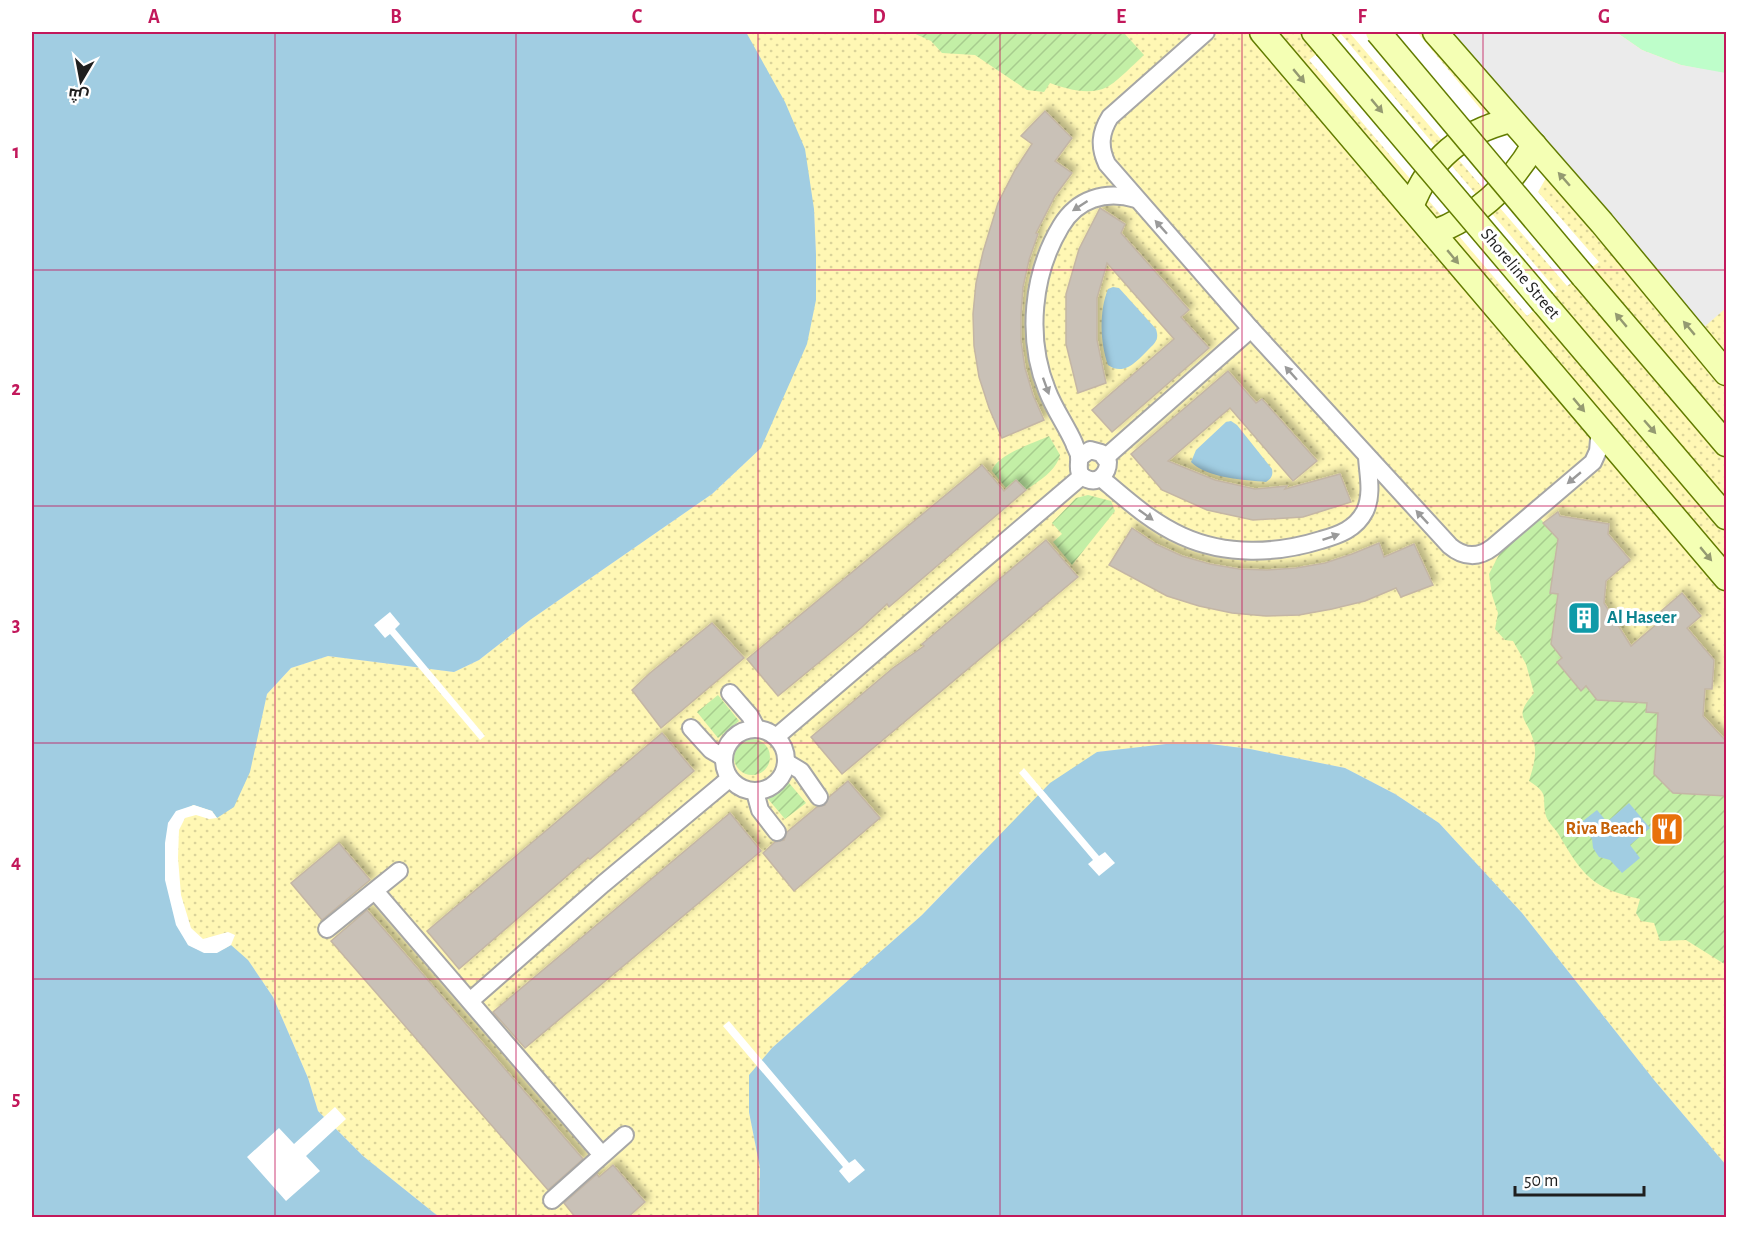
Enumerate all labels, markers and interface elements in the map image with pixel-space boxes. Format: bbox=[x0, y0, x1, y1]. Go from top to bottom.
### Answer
text: A bbox=[148, 7, 160, 27]
text: B bbox=[390, 7, 402, 27]
text: C bbox=[632, 7, 643, 27]
text: D bbox=[872, 7, 886, 27]
text: E bbox=[1116, 7, 1126, 27]
text: F bbox=[1357, 7, 1367, 27]
text: G bbox=[1598, 7, 1610, 27]
north arrow bbox=[51, 51, 111, 111]
one-way arrow bbox=[1293, 68, 1306, 84]
text: ش bbox=[67, 84, 90, 105]
one-way arrow bbox=[1371, 98, 1384, 114]
text: 1 bbox=[12, 142, 20, 162]
one-way arrow bbox=[1557, 171, 1570, 187]
one-way arrow bbox=[1072, 200, 1088, 211]
one-way arrow bbox=[1154, 220, 1168, 235]
street label: Shoreline Street bbox=[1477, 225, 1563, 323]
one-way arrow bbox=[1446, 249, 1459, 265]
one-way arrow bbox=[1614, 312, 1627, 328]
one-way arrow bbox=[1683, 321, 1696, 336]
one-way arrow bbox=[1285, 366, 1298, 381]
one-way arrow bbox=[1041, 377, 1051, 395]
text: 2 bbox=[11, 379, 21, 399]
one-way arrow bbox=[1573, 397, 1586, 413]
one-way arrow bbox=[1643, 419, 1656, 435]
one-way arrow bbox=[1567, 471, 1582, 484]
one-way arrow bbox=[1138, 509, 1154, 521]
one-way arrow bbox=[1415, 509, 1429, 524]
one-way arrow bbox=[1322, 531, 1340, 541]
one-way arrow bbox=[1699, 546, 1712, 561]
building icon: Al Haseer bbox=[1566, 600, 1602, 636]
place label: Al Haseer bbox=[1607, 609, 1677, 627]
text: 3 bbox=[12, 615, 20, 635]
restaurant icon: Riva Beach bbox=[1649, 811, 1685, 847]
place label: Riva Beach bbox=[1566, 820, 1644, 838]
text: 4 bbox=[11, 852, 21, 872]
text: 5 bbox=[12, 1089, 20, 1109]
scale bar bbox=[1515, 1159, 1644, 1197]
text: 50 m bbox=[1524, 1172, 1558, 1190]

